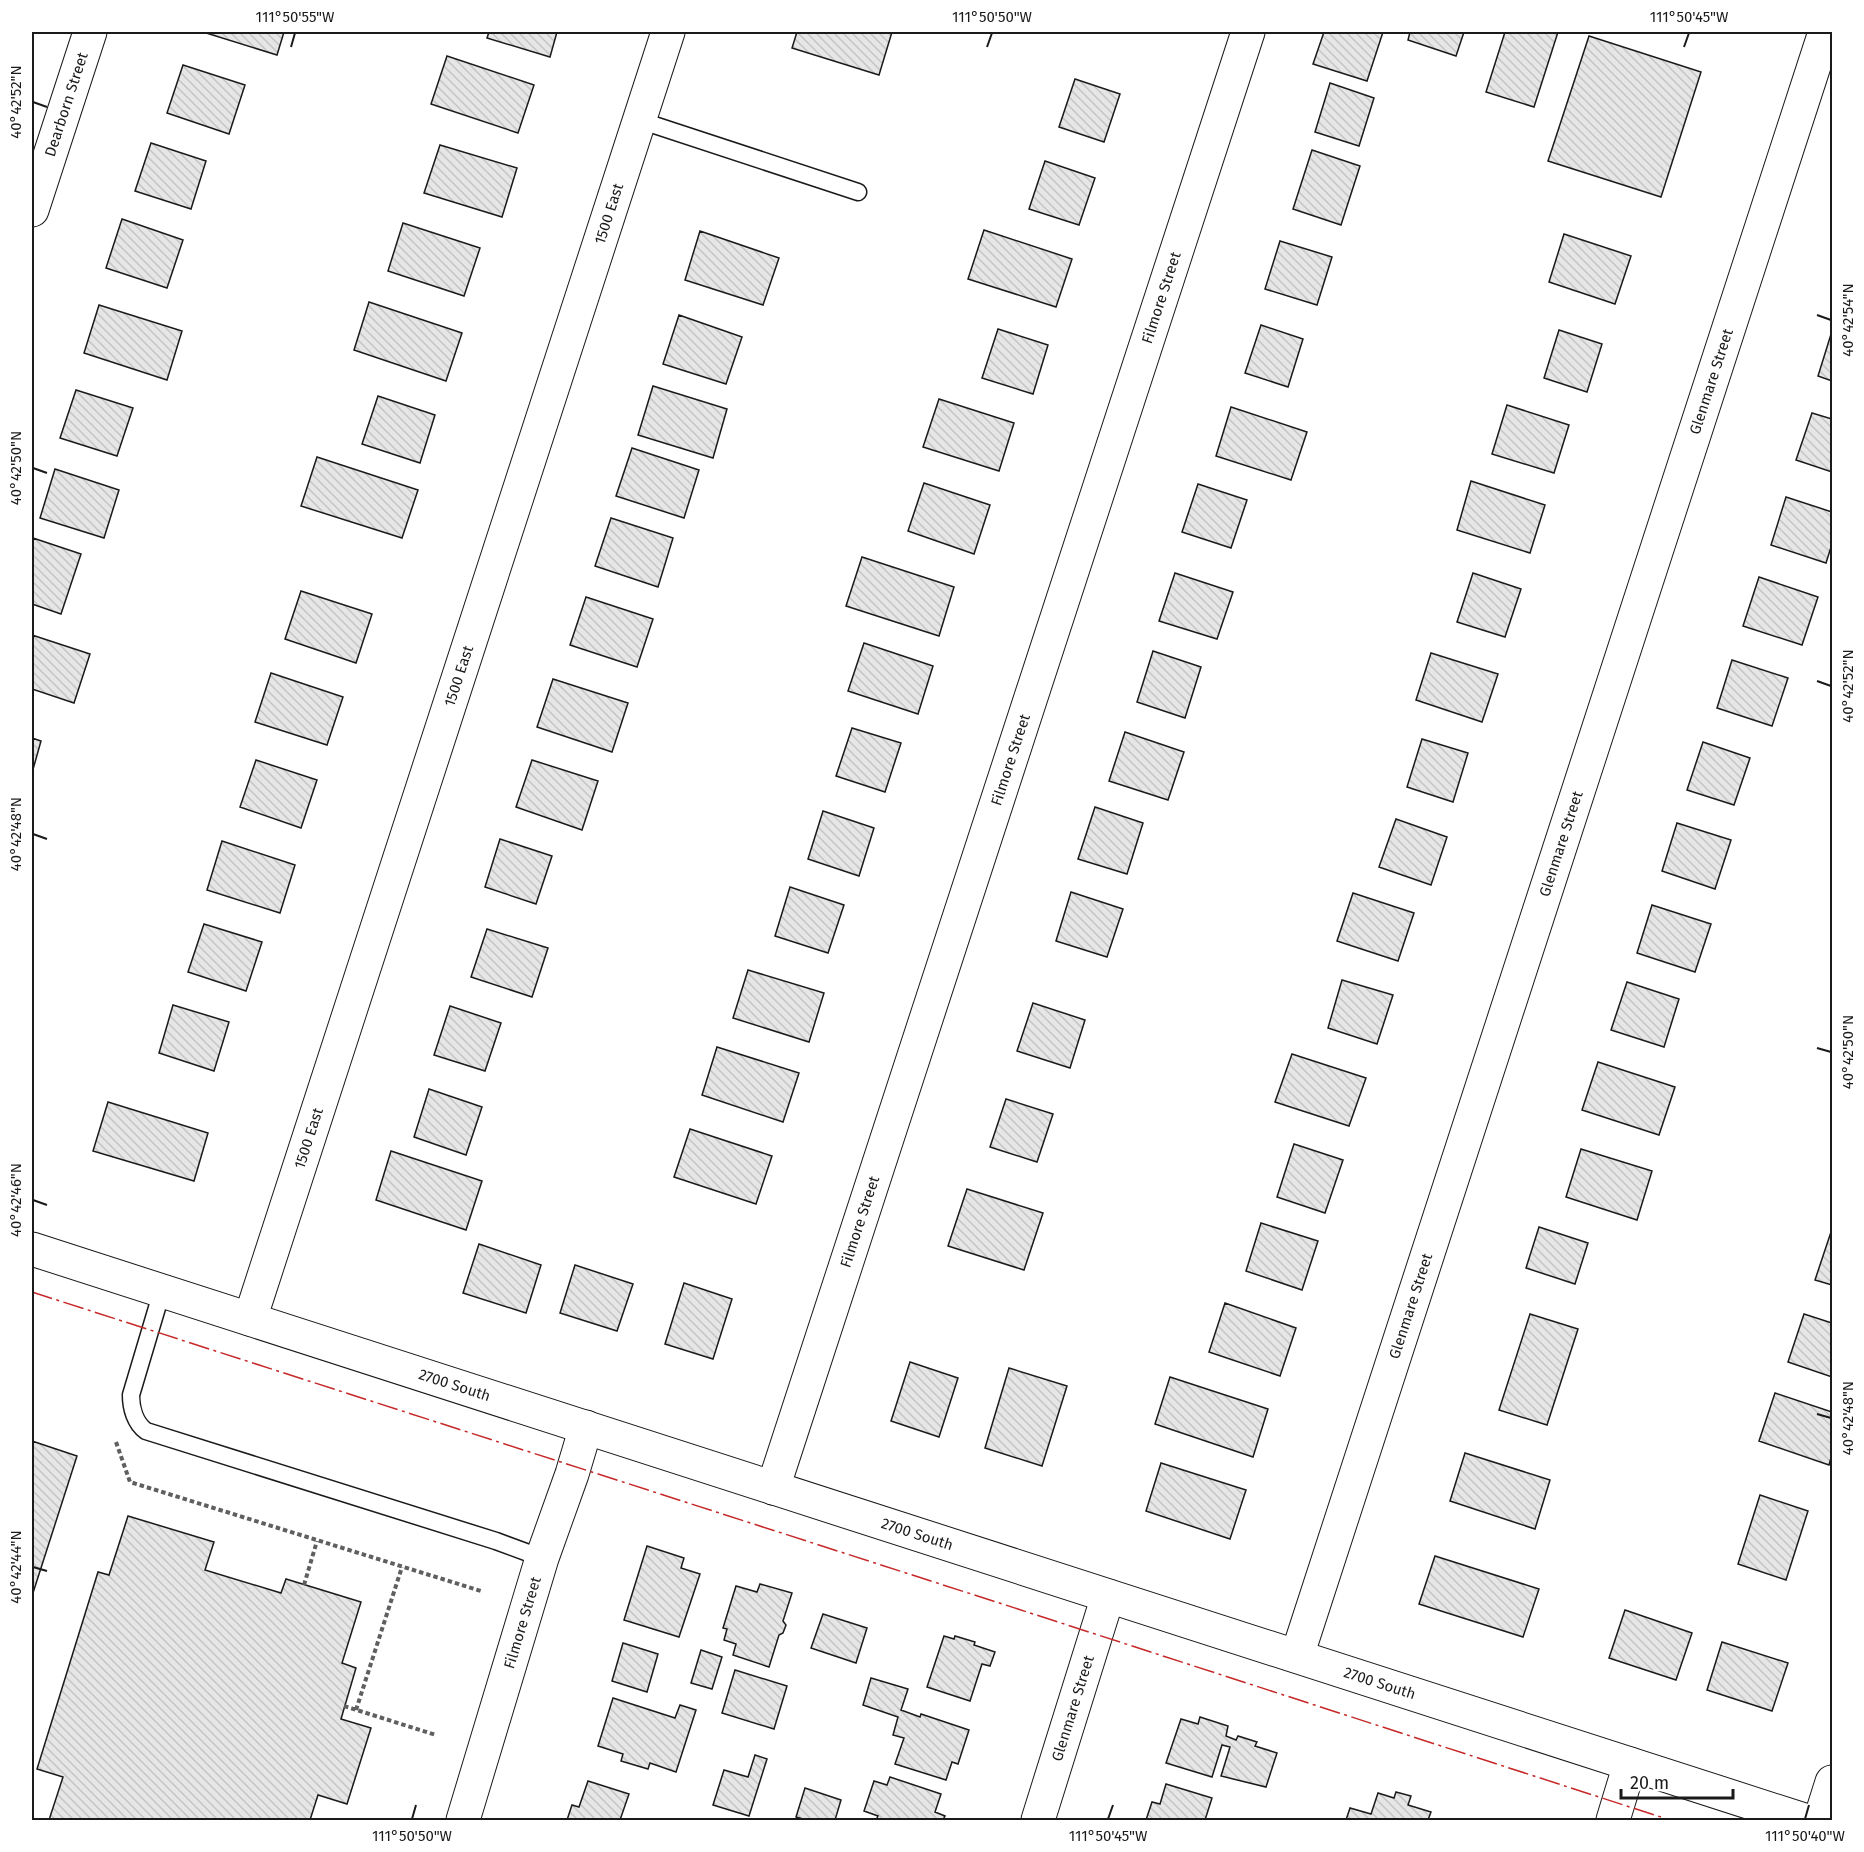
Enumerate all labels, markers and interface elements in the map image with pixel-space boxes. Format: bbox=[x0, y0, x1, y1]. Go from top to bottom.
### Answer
text: 111°50'55"W bbox=[256, 8, 335, 26]
text: 111°50'50"W bbox=[952, 8, 1033, 26]
text: 111°50'45"W bbox=[1650, 8, 1729, 26]
street label: Dearborn Street bbox=[41, 49, 92, 159]
text: 40°42'52"N bbox=[7, 65, 25, 139]
street label: 1500 East bbox=[591, 181, 627, 247]
street label: Filmore Street bbox=[1138, 249, 1185, 346]
text: 40°42'54"N bbox=[1839, 283, 1857, 357]
street label: Glenmare Street bbox=[1686, 326, 1737, 437]
text: 40°42'50"N bbox=[7, 431, 25, 505]
street label: 1500 East bbox=[441, 643, 477, 709]
text: 40°42'52"N bbox=[1839, 649, 1857, 723]
street label: Filmore Street bbox=[987, 711, 1034, 808]
street label: Glenmare Street bbox=[1535, 788, 1587, 899]
text: 40°42'48"N bbox=[7, 797, 25, 871]
text: 40°42'50"N bbox=[1839, 1015, 1857, 1089]
street label: 1500 East bbox=[290, 1105, 327, 1171]
text: 40°42'46"N bbox=[7, 1163, 25, 1237]
street label: Filmore Street bbox=[836, 1173, 883, 1270]
street label: Glenmare Street bbox=[1385, 1250, 1437, 1361]
street label: 2700 South bbox=[416, 1365, 493, 1405]
text: 40°42'48"N bbox=[1839, 1381, 1857, 1455]
street label: 2700 South bbox=[879, 1514, 955, 1554]
text: 40°42'44"N bbox=[7, 1530, 25, 1604]
street label: Filmore Street bbox=[500, 1574, 545, 1671]
street label: Glenmare Street bbox=[1048, 1653, 1098, 1764]
street label: 2700 South bbox=[1342, 1663, 1418, 1703]
scale bar bbox=[1621, 1762, 1734, 1800]
text: 20 m bbox=[1630, 1772, 1669, 1794]
text: 111°50'50"W bbox=[372, 1827, 453, 1845]
text: 111°50'45"W bbox=[1069, 1827, 1148, 1845]
text: 111°50'40"W bbox=[1765, 1827, 1846, 1845]

